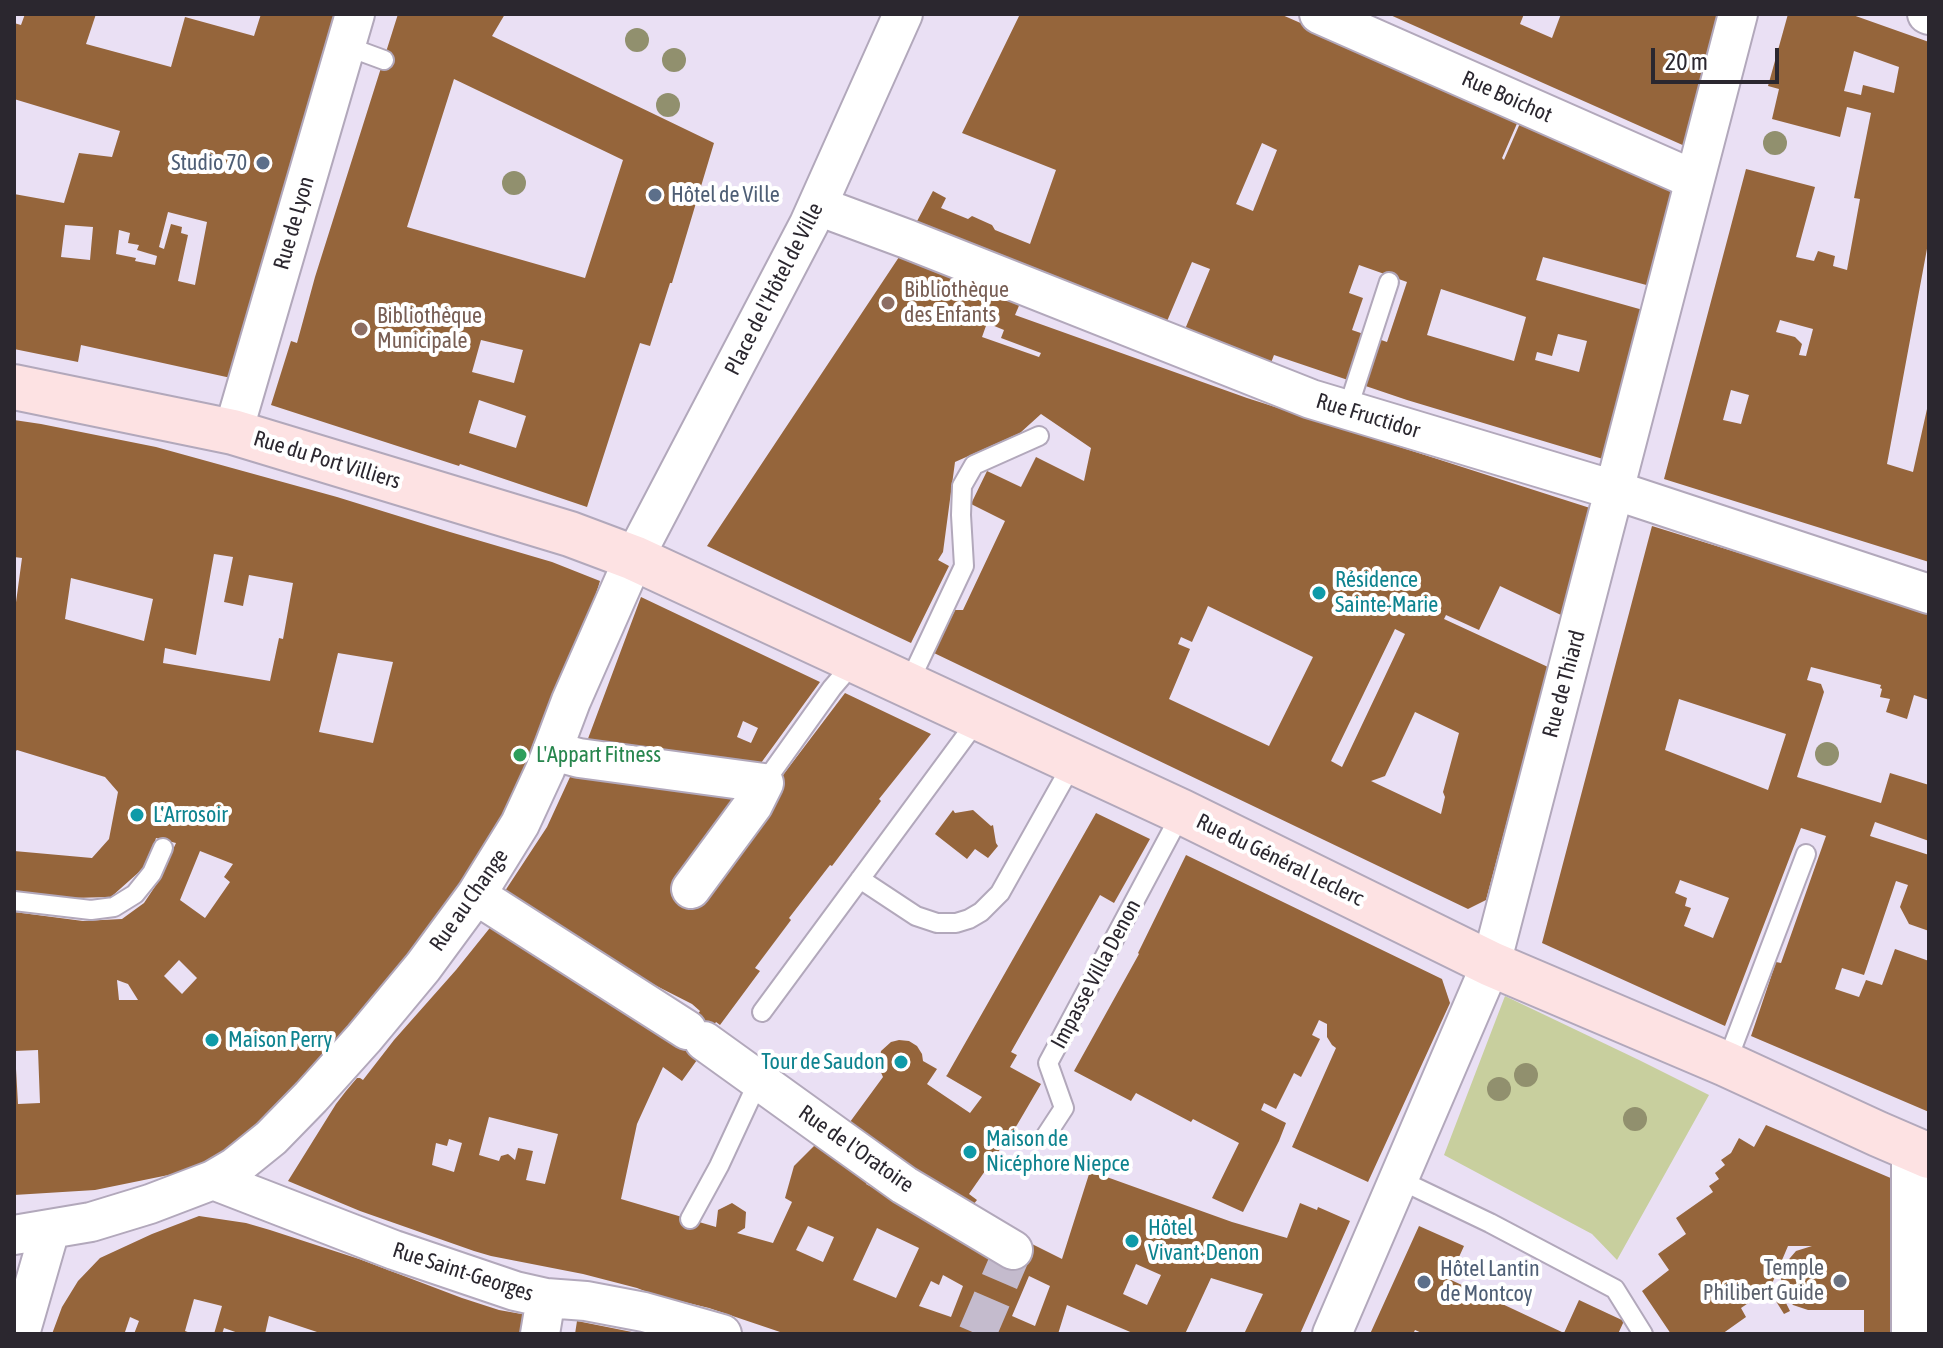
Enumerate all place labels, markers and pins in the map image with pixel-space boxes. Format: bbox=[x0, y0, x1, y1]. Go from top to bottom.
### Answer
place label: Studio 70 bbox=[171, 150, 247, 176]
marker: Studio 70 bbox=[254, 154, 272, 172]
place label: Hôtel de Ville bbox=[671, 182, 780, 208]
marker: Hôtel de Ville bbox=[646, 186, 664, 204]
place label: Bibliothèque des Enfants bbox=[904, 277, 1009, 328]
marker: Bibliothèque des Enfants bbox=[879, 294, 897, 312]
place label: Bibliothèque Municipale bbox=[377, 303, 482, 354]
marker: Bibliothèque Municipale bbox=[352, 320, 370, 338]
place label: Résidence Sainte-Marie bbox=[1335, 567, 1438, 618]
marker: Résidence Sainte-Marie bbox=[1310, 584, 1328, 602]
place label: L'Appart Fitness bbox=[536, 742, 661, 768]
marker: L'Appart Fitness bbox=[511, 746, 529, 764]
place label: L'Arrosoir bbox=[153, 802, 228, 828]
marker: L'Arrosoir bbox=[128, 806, 146, 824]
place label: Maison Perry bbox=[228, 1027, 332, 1053]
marker: Maison Perry bbox=[203, 1031, 221, 1049]
place label: Tour de Saudon bbox=[761, 1049, 885, 1075]
marker: Tour de Saudon bbox=[892, 1053, 910, 1071]
place label: Maison de Nicéphore Niepce bbox=[986, 1126, 1130, 1178]
marker: Maison de Nicéphore Niepce bbox=[961, 1143, 979, 1161]
place label: Hôtel Vivant-Denon bbox=[1148, 1215, 1259, 1266]
marker: Hôtel Vivant-Denon bbox=[1123, 1232, 1141, 1250]
place label: Temple Philibert Guide bbox=[1703, 1255, 1824, 1306]
place label: Hôtel Lantin de Montcoy bbox=[1440, 1256, 1540, 1308]
marker: Temple Philibert Guide bbox=[1831, 1272, 1849, 1290]
marker: Hôtel Lantin de Montcoy bbox=[1415, 1273, 1433, 1291]

